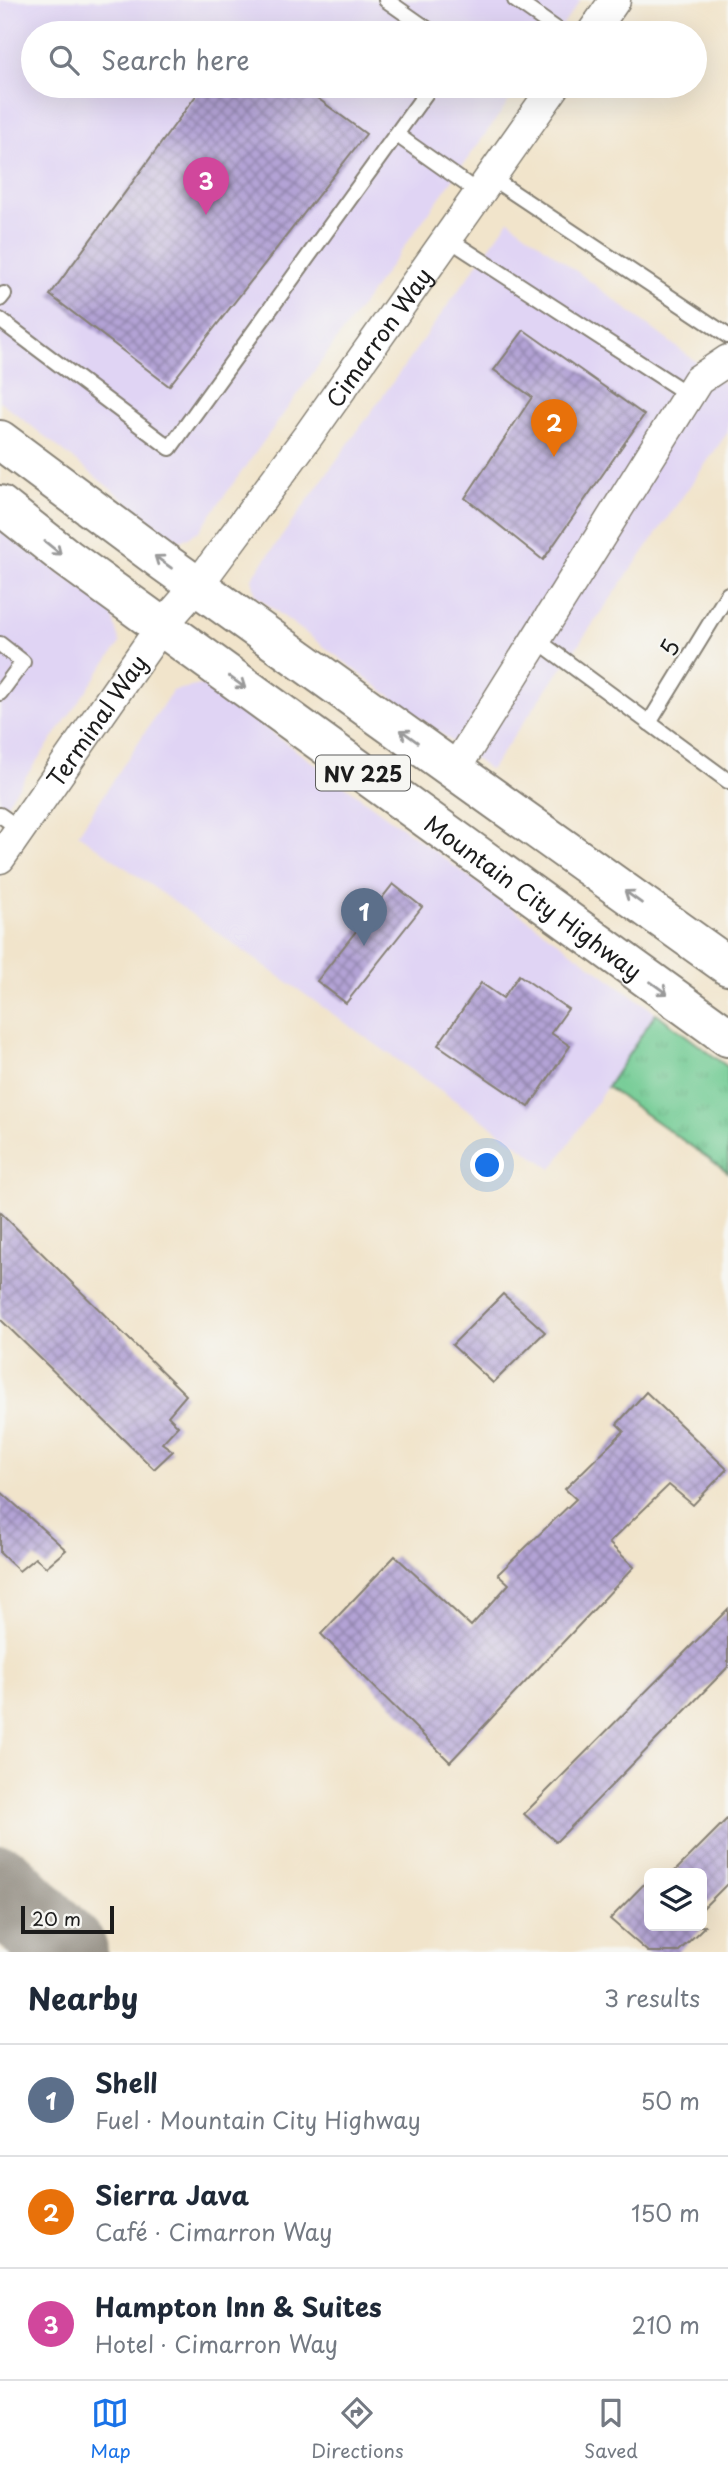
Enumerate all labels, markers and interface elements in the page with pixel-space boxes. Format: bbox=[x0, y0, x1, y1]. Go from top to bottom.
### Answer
search box bbox=[21, 21, 707, 98]
text: Search here bbox=[101, 40, 250, 79]
icon: search bbox=[45, 41, 83, 79]
pin: 3 bbox=[183, 157, 229, 215]
street label: Cimarron Way bbox=[316, 260, 440, 414]
pin: 2 bbox=[531, 399, 577, 457]
one-way arrow bbox=[44, 540, 62, 555]
one-way arrow bbox=[154, 555, 173, 569]
street label: 5 bbox=[650, 632, 688, 662]
street label: Terminal Way bbox=[37, 647, 155, 794]
one-way arrow bbox=[227, 675, 246, 689]
one-way arrow bbox=[399, 729, 418, 744]
road number: NV 225 bbox=[316, 756, 410, 790]
street label: Mountain City Highway bbox=[418, 806, 650, 987]
pin: 1 bbox=[341, 888, 387, 946]
one-way arrow bbox=[624, 890, 643, 905]
one-way arrow bbox=[650, 980, 668, 995]
your location bbox=[470, 1148, 504, 1182]
map controls bbox=[644, 1868, 707, 1931]
button: layers bbox=[644, 1868, 707, 1931]
scale bar bbox=[21, 1903, 114, 1935]
text: 20 m bbox=[32, 1904, 81, 1932]
text: Nearby bbox=[28, 1975, 138, 2020]
text: 3 results bbox=[604, 1980, 700, 2015]
text: Shell bbox=[95, 2063, 158, 2102]
text: 1 bbox=[46, 2083, 57, 2118]
text: 50 m bbox=[640, 2083, 700, 2118]
text: Fuel · Mountain City Highway bbox=[95, 2102, 421, 2137]
text: Sierra Java bbox=[95, 2175, 249, 2214]
text: 2 bbox=[43, 2195, 59, 2230]
text: 150 m bbox=[631, 2195, 700, 2230]
text: Café · Cimarron Way bbox=[95, 2214, 332, 2249]
text: Hampton Inn & Suites bbox=[95, 2287, 382, 2326]
text: 3 bbox=[43, 2307, 59, 2342]
text: 210 m bbox=[632, 2307, 700, 2342]
text: Hotel · Cimarron Way bbox=[95, 2326, 338, 2361]
tab: Map bbox=[90, 2394, 131, 2464]
tab: Directions bbox=[311, 2394, 404, 2464]
tab: Saved bbox=[584, 2394, 638, 2464]

